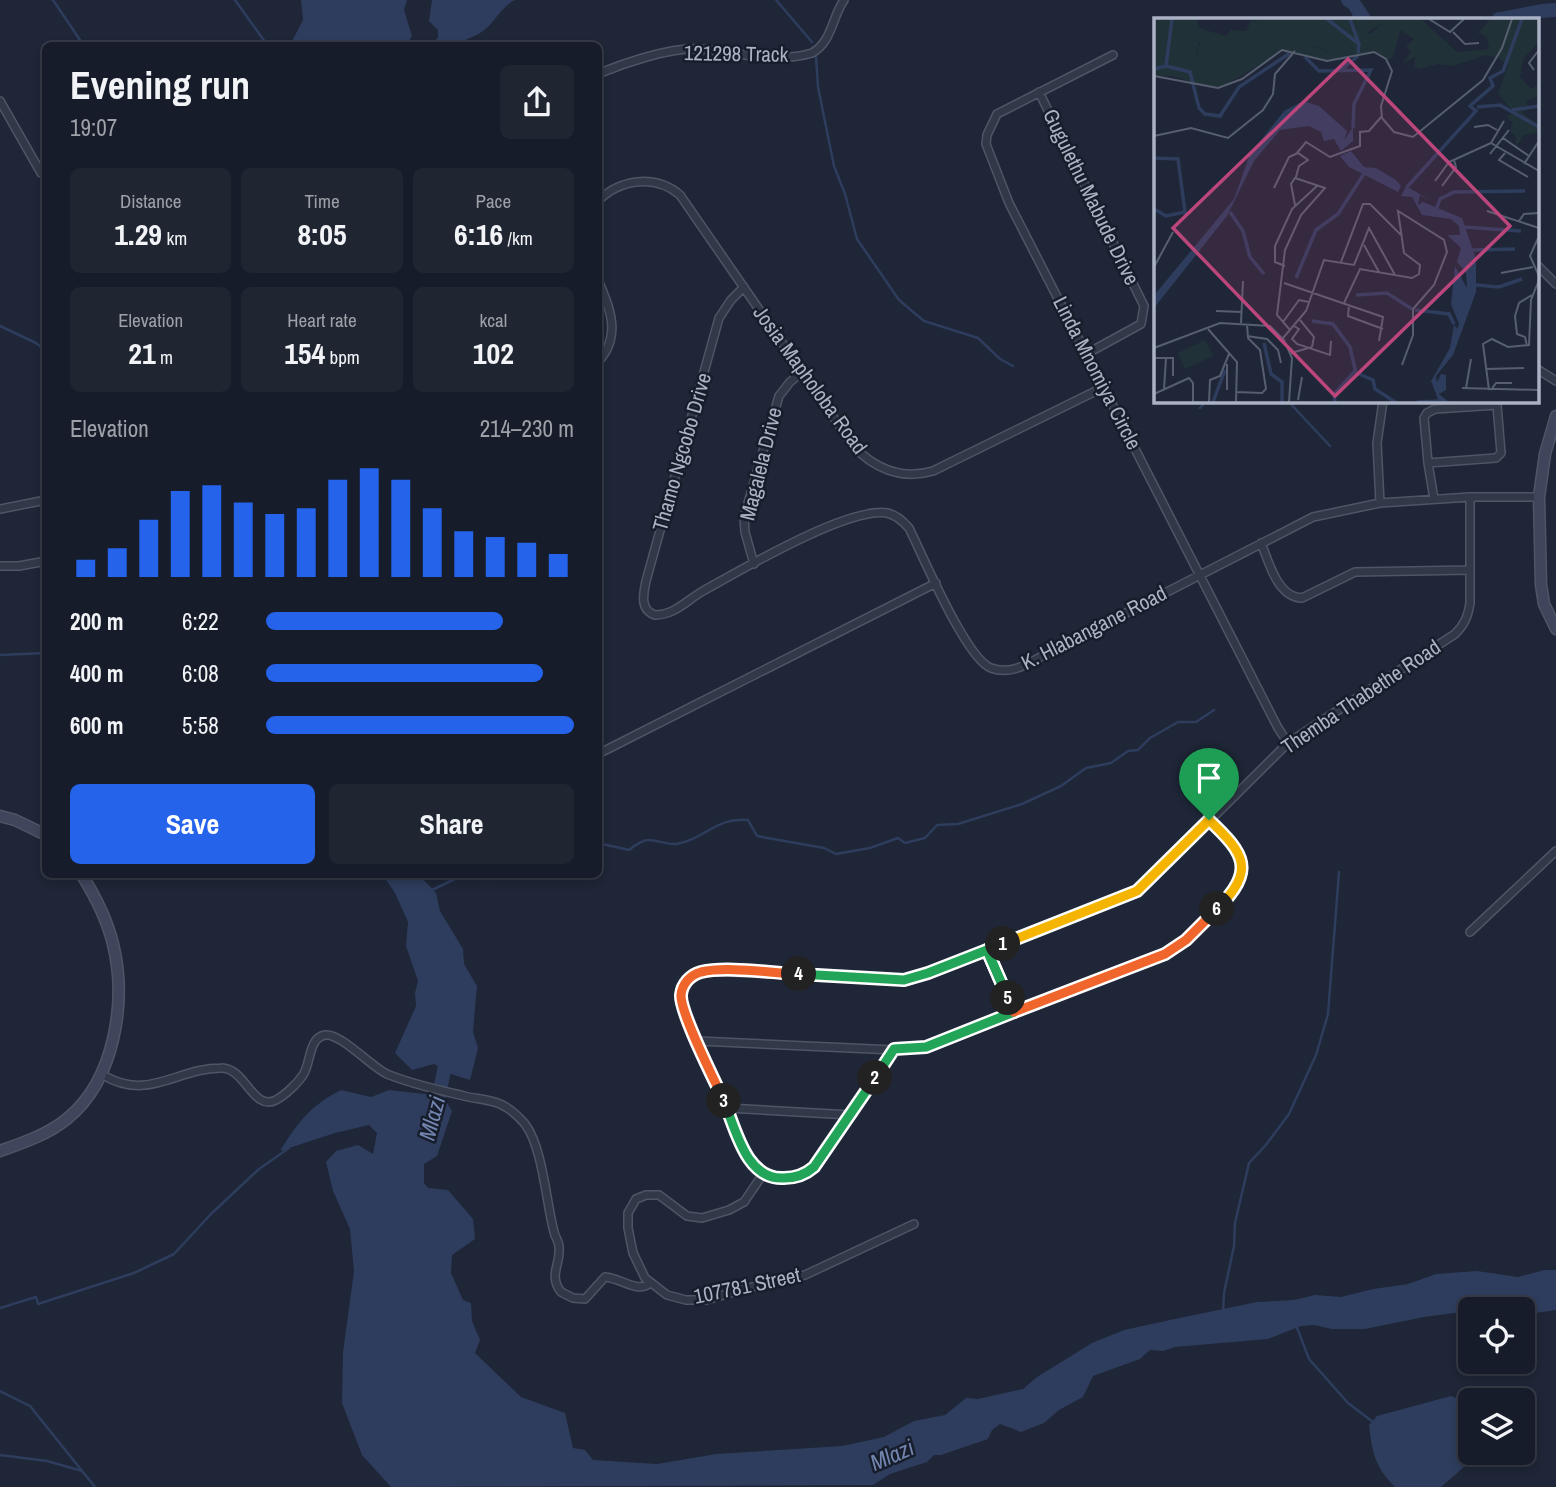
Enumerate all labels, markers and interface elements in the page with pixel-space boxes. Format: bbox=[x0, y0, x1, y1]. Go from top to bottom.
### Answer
inset map bbox=[1154, 18, 1538, 402]
street label: 121298 Track bbox=[684, 38, 789, 69]
text: Evening run bbox=[70, 60, 250, 111]
button: share bbox=[500, 65, 574, 139]
street label: Gugulethu Mabude Drive bbox=[1036, 104, 1147, 290]
text: 19:07 bbox=[70, 112, 117, 143]
text: Distance bbox=[120, 188, 181, 214]
text: Time bbox=[304, 188, 340, 214]
text: Pace bbox=[476, 188, 511, 214]
text: 1.29 bbox=[114, 214, 162, 254]
text: 8:05 bbox=[297, 214, 347, 254]
text: 6:16 bbox=[454, 214, 503, 254]
text: km bbox=[162, 225, 187, 251]
text: /km bbox=[503, 225, 533, 251]
street label: Linda Mnomiya Circle bbox=[1046, 291, 1149, 454]
street label: Josia Mapholoba Road bbox=[747, 300, 874, 460]
text: Elevation bbox=[118, 307, 183, 333]
text: Heart rate bbox=[287, 307, 357, 333]
text: kcal bbox=[479, 307, 507, 333]
text: 21 bbox=[128, 333, 156, 373]
text: 154 bbox=[284, 333, 325, 373]
text: 102 bbox=[473, 333, 514, 373]
text: m bbox=[156, 344, 173, 370]
text: bpm bbox=[325, 344, 360, 370]
street label: Thamo Ngcobo Drive bbox=[645, 369, 718, 535]
street label: Magalela Drive bbox=[732, 404, 789, 524]
text: Elevation bbox=[70, 413, 149, 444]
text: 214–230 m bbox=[480, 413, 574, 444]
street label: K. Hlabangane Road bbox=[1016, 578, 1172, 677]
text: 200 m bbox=[70, 606, 123, 637]
text: 6:22 bbox=[182, 606, 219, 637]
street label: Themba Thabethe Road bbox=[1275, 632, 1446, 761]
text: 400 m bbox=[70, 658, 123, 689]
text: 6:08 bbox=[182, 658, 219, 689]
text: 600 m bbox=[70, 710, 123, 741]
text: 5:58 bbox=[182, 710, 219, 741]
pin bbox=[1179, 748, 1239, 820]
icon: arrive bbox=[1190, 759, 1228, 797]
button: Save bbox=[70, 784, 315, 864]
button: Share bbox=[329, 784, 574, 864]
pin: 6 bbox=[1200, 892, 1234, 926]
text: 6 bbox=[1212, 895, 1221, 921]
pin: 1 bbox=[986, 926, 1020, 962]
text: 1 bbox=[998, 930, 1007, 956]
pin: 4 bbox=[782, 956, 816, 992]
text: 4 bbox=[794, 960, 803, 986]
pin: 5 bbox=[990, 981, 1026, 1016]
text: 5 bbox=[1003, 984, 1012, 1010]
pin: 2 bbox=[858, 1060, 892, 1096]
text: 2 bbox=[870, 1064, 879, 1090]
pin: 3 bbox=[706, 1084, 742, 1118]
text: 3 bbox=[719, 1087, 728, 1113]
water label: Mlazi bbox=[411, 1091, 453, 1144]
street label: 107781 Street bbox=[691, 1260, 803, 1311]
map controls bbox=[1458, 1297, 1535, 1465]
button: locate bbox=[1458, 1297, 1535, 1374]
button: layers bbox=[1458, 1388, 1535, 1465]
water label: Mlazi bbox=[865, 1431, 919, 1478]

